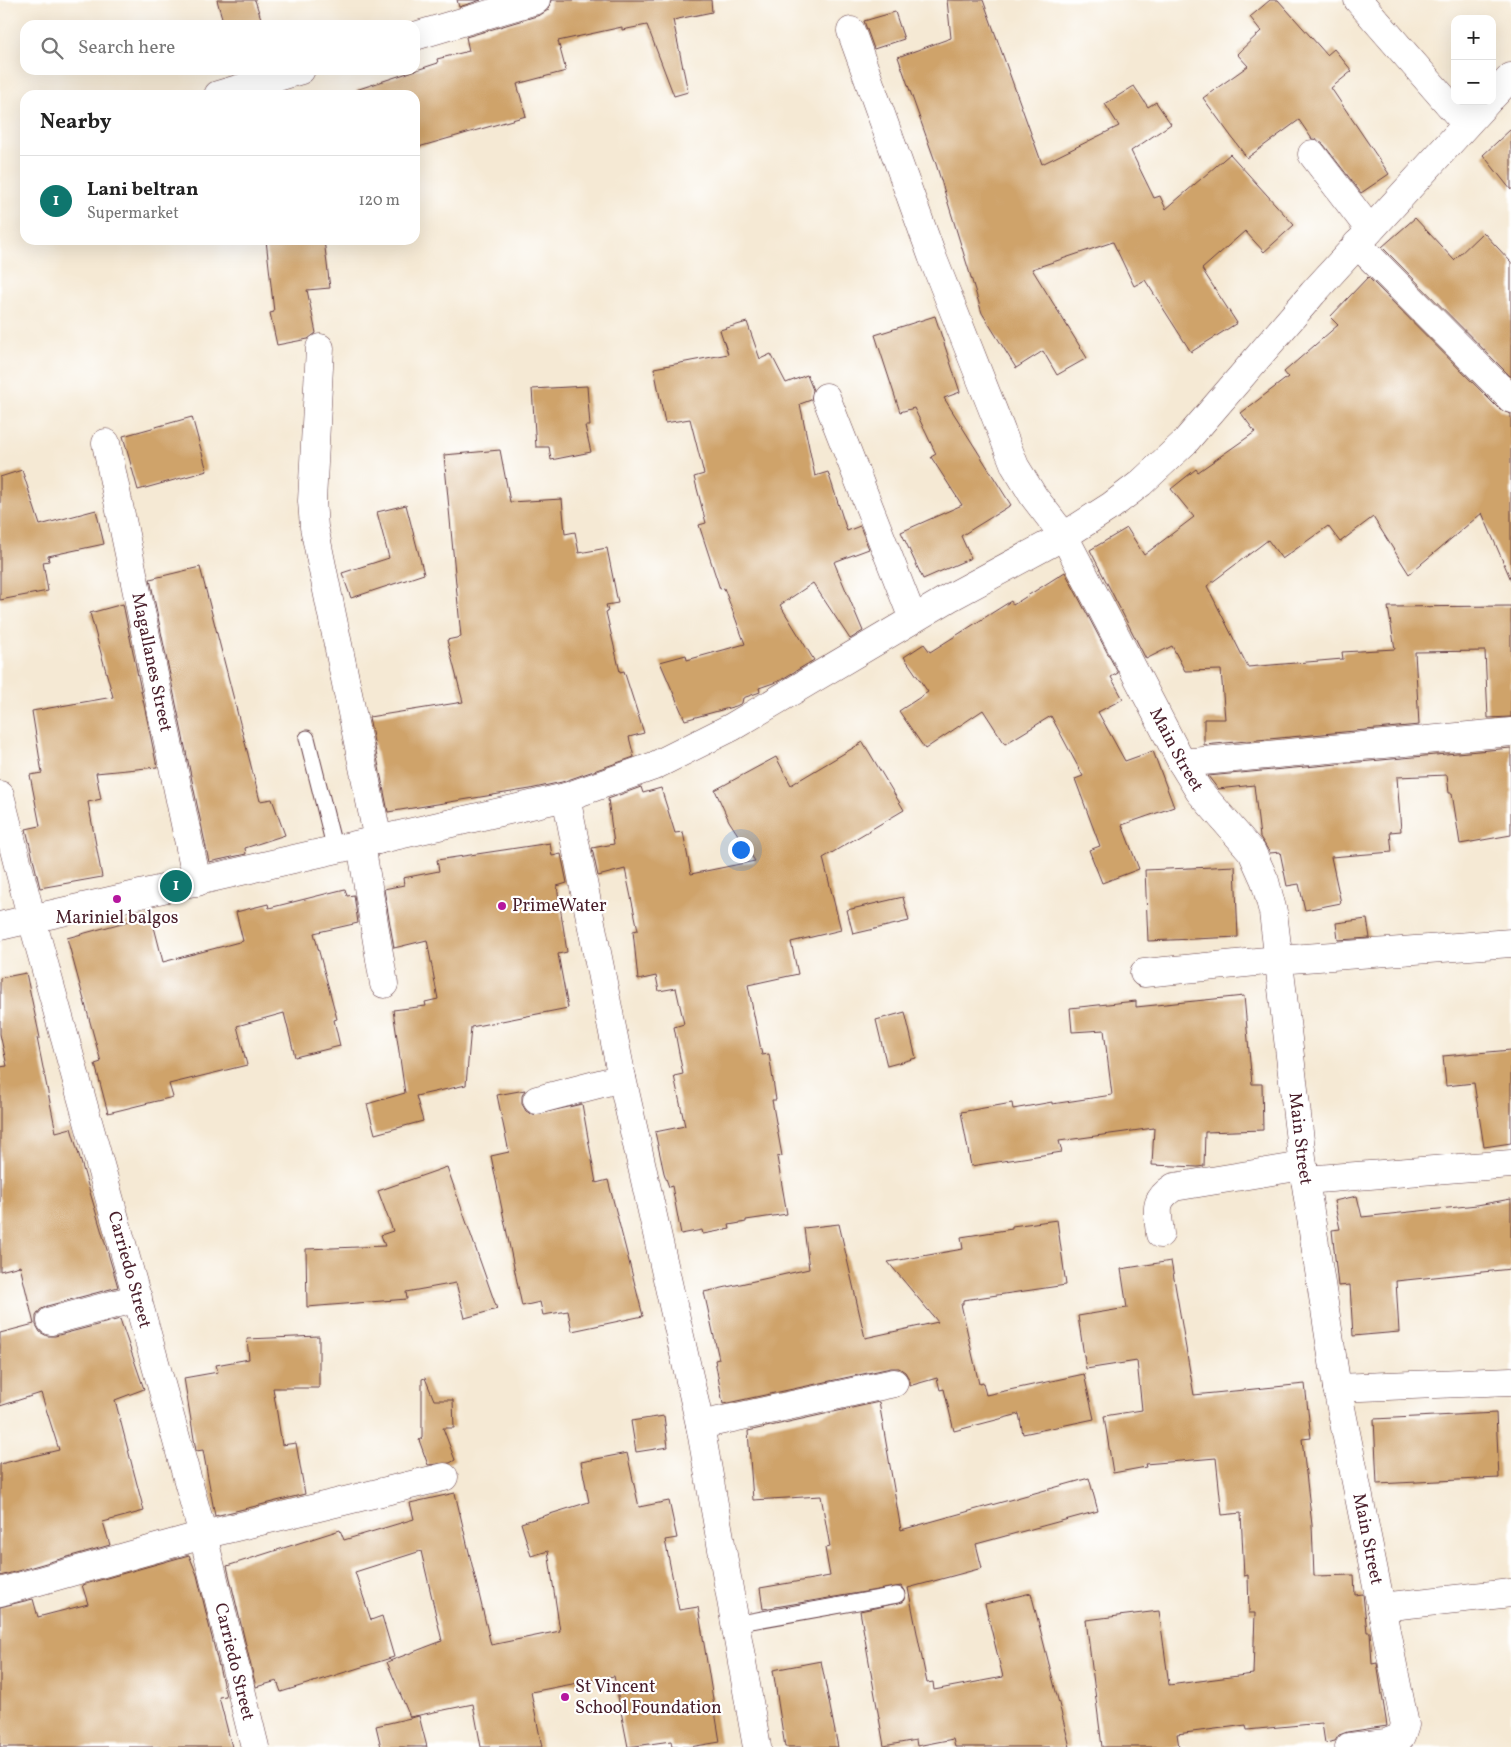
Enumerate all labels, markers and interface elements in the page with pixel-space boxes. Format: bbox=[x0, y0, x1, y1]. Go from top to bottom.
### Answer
map controls bbox=[1451, 15, 1496, 105]
button: + bbox=[1451, 15, 1496, 60]
search box bbox=[20, 20, 420, 75]
icon: search bbox=[38, 34, 66, 62]
text: Search here bbox=[78, 35, 175, 61]
button: − bbox=[1451, 60, 1496, 105]
text: Nearby bbox=[40, 108, 111, 137]
text: Lani beltran bbox=[87, 177, 198, 203]
text: 1 bbox=[53, 190, 59, 212]
text: 120 m bbox=[358, 190, 400, 212]
text: Supermarket bbox=[87, 203, 179, 225]
street label: Magallanes Street bbox=[125, 591, 178, 734]
street label: Main Street bbox=[1143, 703, 1209, 797]
your location bbox=[728, 837, 754, 863]
pin: 1 bbox=[160, 867, 192, 905]
marker: Mariniel balgos bbox=[111, 893, 123, 905]
place label: PrimeWater bbox=[512, 894, 607, 919]
marker: PrimeWater bbox=[496, 900, 508, 912]
place label: Mariniel balgos bbox=[55, 906, 179, 931]
street label: Main Street bbox=[1282, 1091, 1318, 1187]
street label: Carriedo Street bbox=[101, 1208, 157, 1331]
street label: Main Street bbox=[1346, 1491, 1389, 1587]
street label: Carriedo Street bbox=[208, 1600, 261, 1723]
place label: St Vincent School Foundation bbox=[575, 1675, 722, 1721]
marker: St Vincent School Foundation bbox=[559, 1691, 571, 1703]

